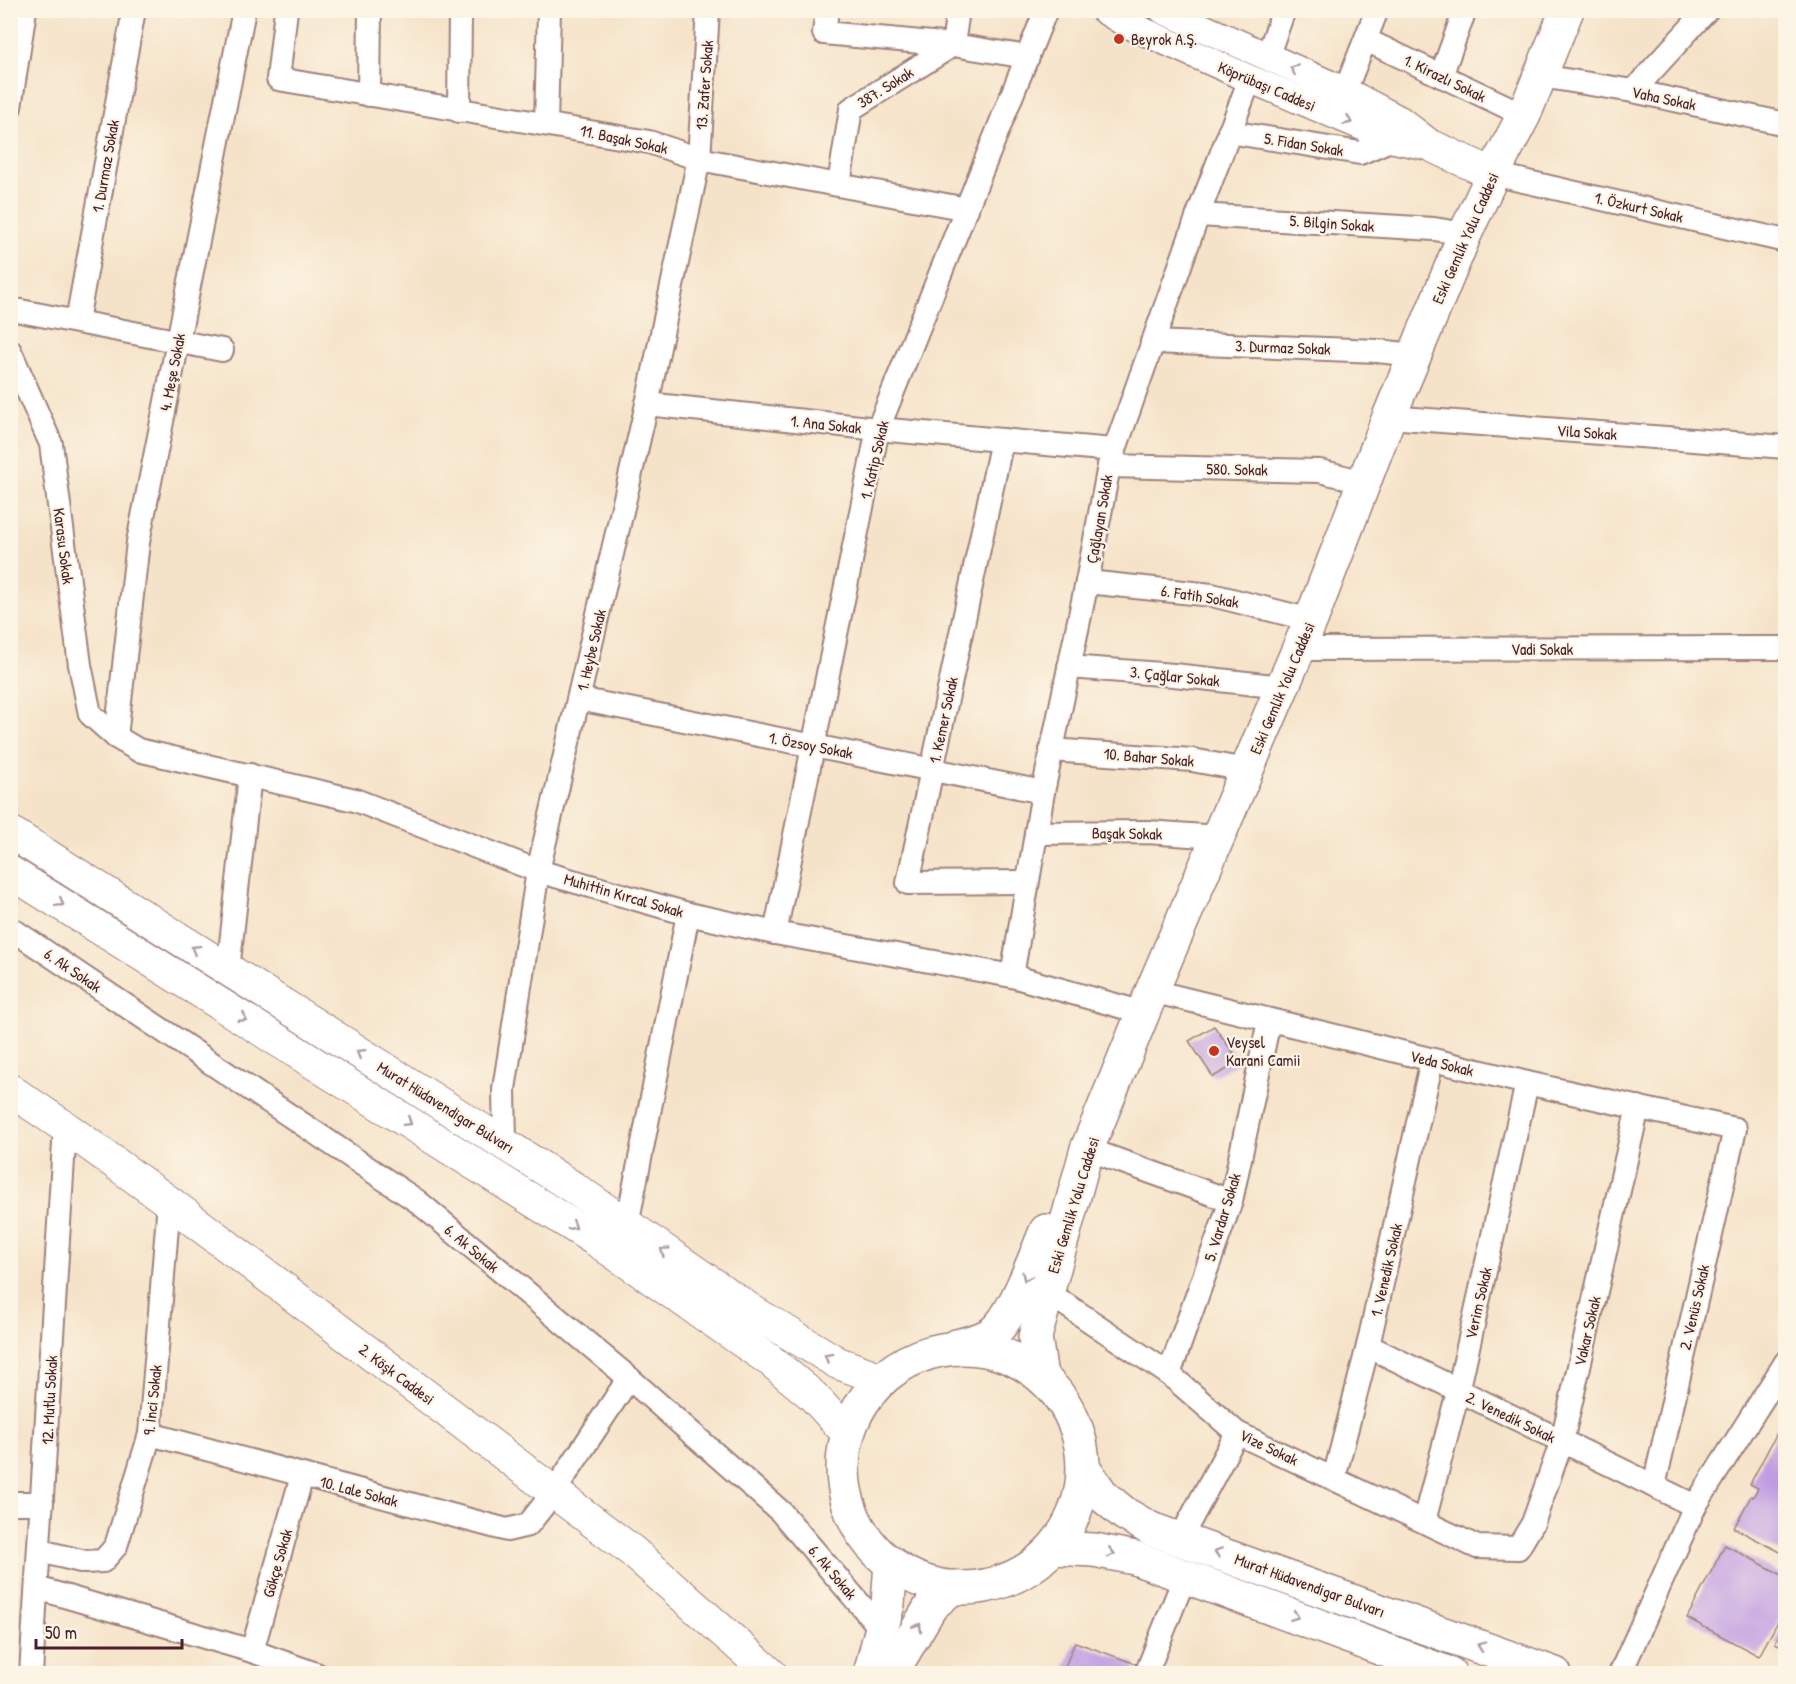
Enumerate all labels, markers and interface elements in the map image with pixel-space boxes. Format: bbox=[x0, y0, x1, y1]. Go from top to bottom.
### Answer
place label: Beyrok A.Ş. bbox=[1131, 28, 1197, 50]
marker: Beyrok A.Ş. bbox=[1112, 32, 1126, 46]
street label: 13. Zafer Sokak bbox=[690, 39, 718, 131]
street label: 1. Kirazlı Sokak bbox=[1400, 49, 1490, 108]
street label: Köprübaşı Caddesi bbox=[1215, 56, 1319, 116]
street label: 387. Sokak bbox=[853, 61, 918, 113]
one-way arrow bbox=[1290, 64, 1301, 76]
street label: Vaha Sokak bbox=[1630, 80, 1699, 116]
one-way arrow bbox=[1342, 114, 1353, 126]
street label: 1. Durmaz Sokak bbox=[86, 117, 124, 214]
street label: 11. Başak Sokak bbox=[578, 119, 670, 159]
street label: 5. Fidan Sokak bbox=[1263, 127, 1346, 161]
street label: Eski Gemlik Yolu Caddesi bbox=[1426, 169, 1504, 307]
street label: 1. Özkurt Sokak bbox=[1592, 186, 1686, 228]
street label: 5. Bilgin Sokak bbox=[1289, 209, 1375, 237]
street label: 4. Meşe Sokak bbox=[154, 331, 190, 413]
street label: 3. Durmaz Sokak bbox=[1235, 334, 1331, 360]
street label: 1. Ana Sokak bbox=[789, 409, 863, 439]
street label: 1. Katip Sokak bbox=[854, 418, 894, 502]
street label: Vila Sokak bbox=[1556, 419, 1618, 445]
street label: 580. Sokak bbox=[1206, 457, 1268, 481]
street label: Çağlayan Sokak bbox=[1080, 472, 1118, 565]
street label: Karasu Sokak bbox=[48, 507, 80, 586]
street label: 6. Fatih Sokak bbox=[1159, 579, 1241, 613]
street label: 1. Heybe Sokak bbox=[571, 606, 611, 693]
street label: Eski Gemlik Yolu Caddesi bbox=[1244, 618, 1320, 758]
street label: Vadi Sokak bbox=[1511, 638, 1573, 660]
street label: 3. Çağlar Sokak bbox=[1129, 660, 1221, 692]
street label: 1. Kemer Sokak bbox=[923, 674, 963, 765]
street label: 1. Özsoy Sokak bbox=[767, 726, 855, 764]
street label: 10. Bahar Sokak bbox=[1103, 742, 1195, 772]
street label: Başak Sokak bbox=[1092, 821, 1163, 845]
street label: Muhittin Kırcal Sokak bbox=[562, 867, 687, 923]
one-way arrow bbox=[54, 895, 64, 907]
street label: 6. Ak Sokak bbox=[40, 943, 106, 997]
one-way arrow bbox=[191, 945, 202, 956]
one-way arrow bbox=[237, 1010, 247, 1022]
place label: Veysel Karani Camii bbox=[1226, 1031, 1301, 1071]
marker: Veysel Karani Camii bbox=[1207, 1044, 1221, 1058]
street label: Veda Sokak bbox=[1408, 1044, 1476, 1082]
one-way arrow bbox=[356, 1049, 367, 1060]
street label: Murat Hüdavendigar Bulvarı bbox=[373, 1056, 519, 1158]
one-way arrow bbox=[402, 1114, 412, 1126]
street label: Eski Gemlik Yolu Caddesi bbox=[1042, 1134, 1104, 1276]
street label: 5. Vardar Sokak bbox=[1198, 1170, 1246, 1264]
one-way arrow bbox=[567, 1218, 577, 1230]
street label: 6. Ak Sokak bbox=[440, 1219, 504, 1278]
street label: 1. Venedik Sokak bbox=[1365, 1221, 1408, 1319]
one-way arrow bbox=[660, 1247, 671, 1258]
street label: 2. Venüs Sokak bbox=[1674, 1262, 1715, 1352]
street label: Verim Sokak bbox=[1459, 1265, 1497, 1341]
one-way arrow bbox=[1021, 1271, 1033, 1282]
street label: Vakar Sokak bbox=[1568, 1293, 1606, 1368]
street label: 2. Köşk Caddesi bbox=[355, 1338, 439, 1410]
one-way arrow bbox=[824, 1352, 834, 1364]
street label: 12. Mutlu Sokak bbox=[36, 1354, 62, 1445]
street label: 9. İnci Sokak bbox=[137, 1363, 167, 1436]
street label: 2. Venedik Sokak bbox=[1463, 1386, 1560, 1448]
street label: Vize Sokak bbox=[1236, 1423, 1302, 1471]
street label: 10. Lale Sokak bbox=[318, 1470, 401, 1512]
street label: Gökçe Sokak bbox=[257, 1526, 297, 1600]
street label: 6. Ak Sokak bbox=[804, 1540, 863, 1604]
one-way arrow bbox=[1105, 1546, 1115, 1559]
one-way arrow bbox=[1213, 1547, 1224, 1560]
street label: Murat Hüdavendigar Bulvarı bbox=[1232, 1548, 1388, 1622]
one-way arrow bbox=[1289, 1609, 1300, 1622]
scale bar bbox=[36, 1612, 182, 1650]
text: 50 m bbox=[45, 1620, 77, 1645]
one-way arrow bbox=[911, 1623, 923, 1633]
one-way arrow bbox=[1476, 1641, 1486, 1654]

